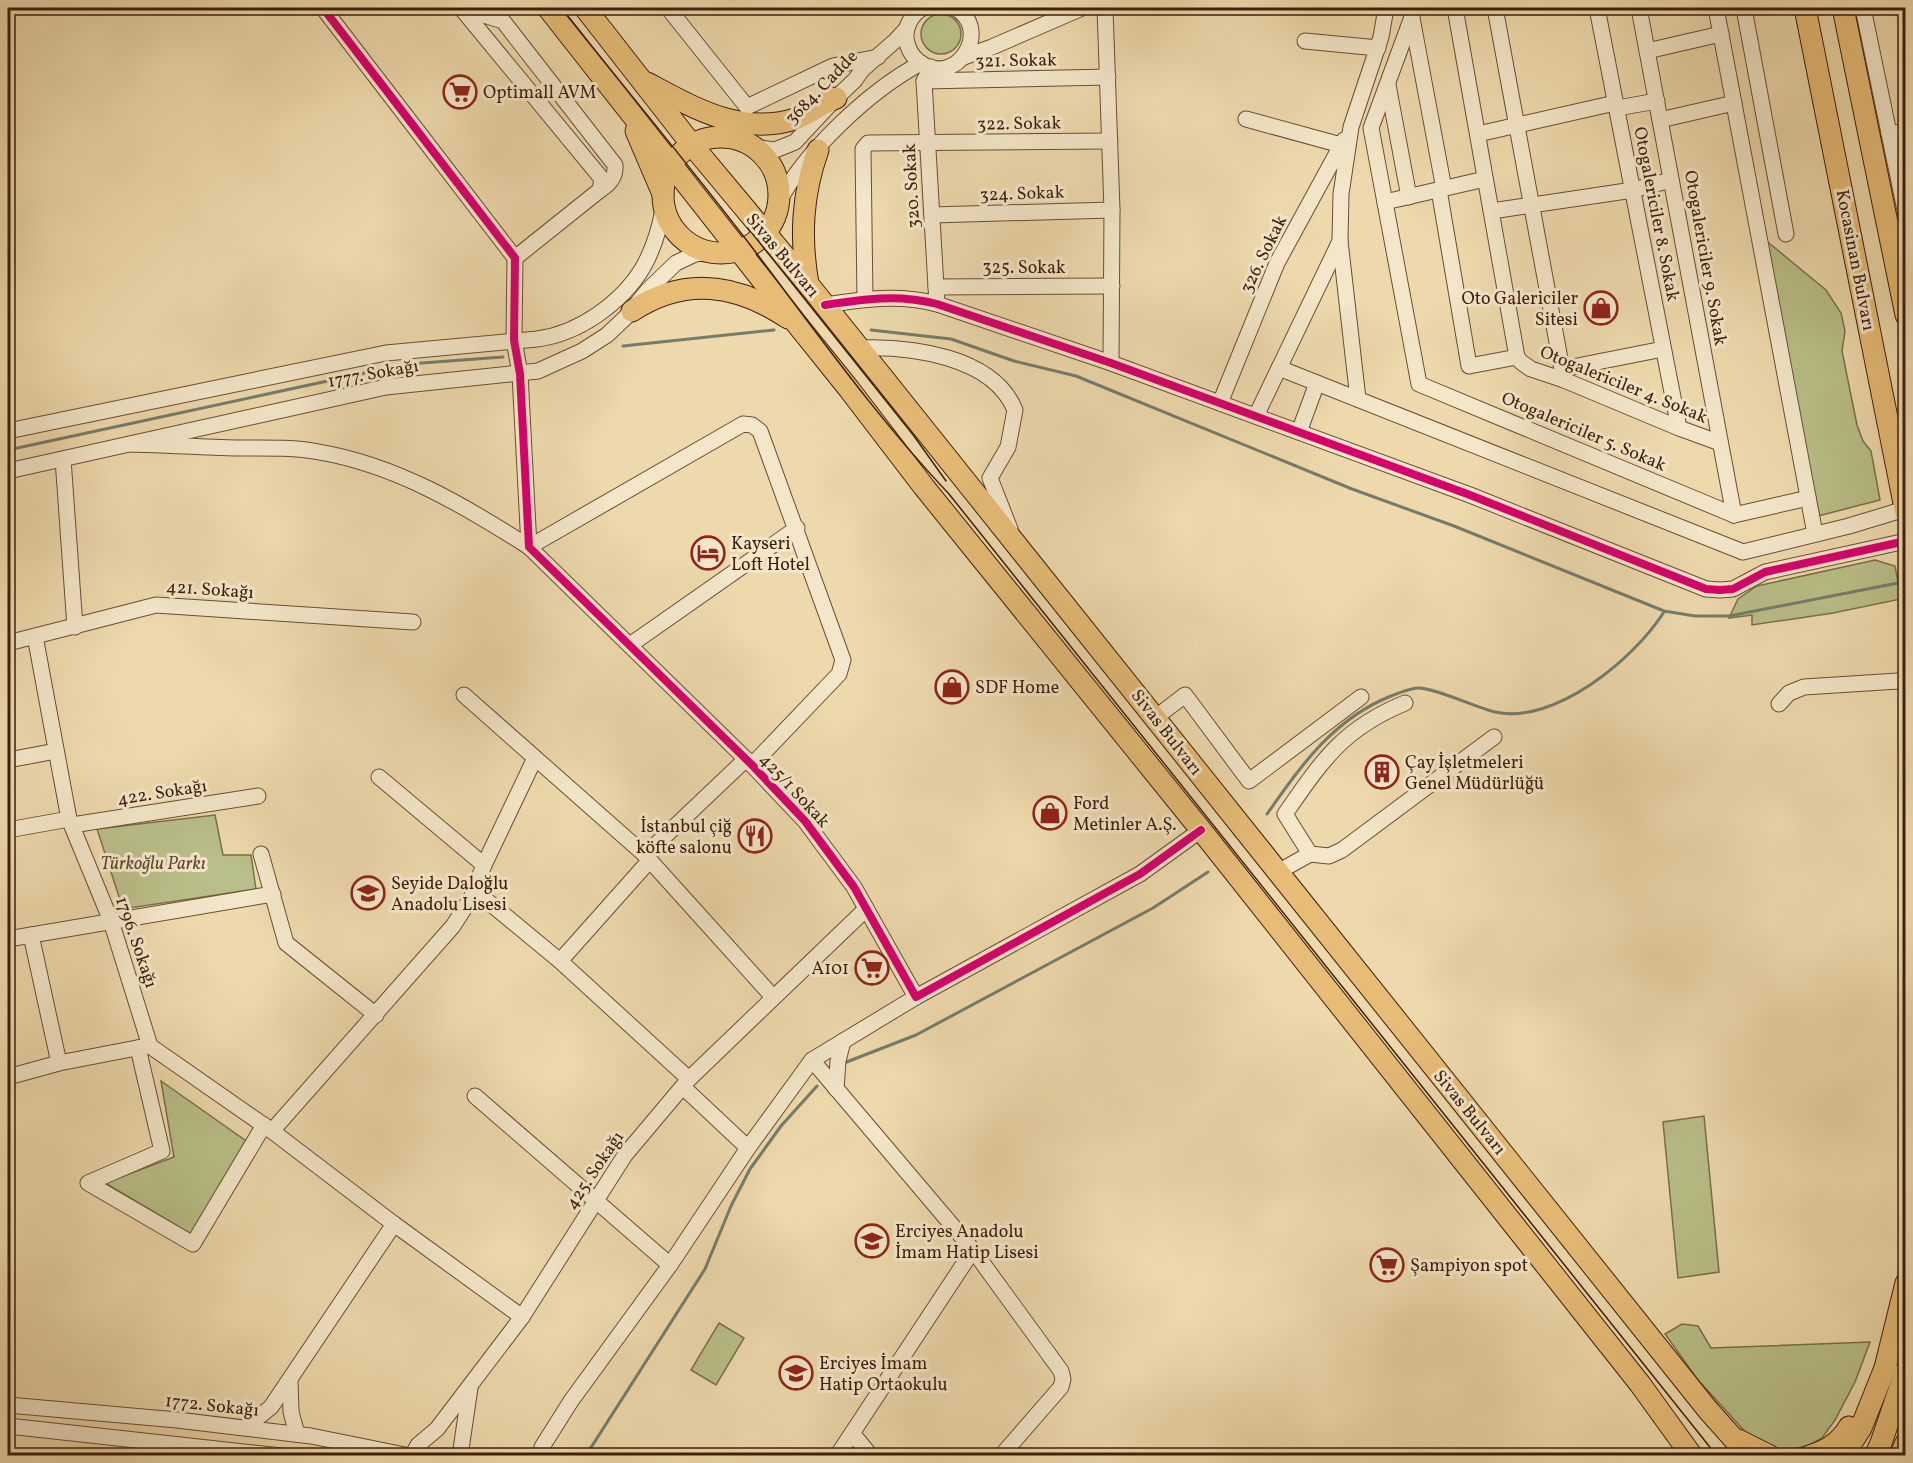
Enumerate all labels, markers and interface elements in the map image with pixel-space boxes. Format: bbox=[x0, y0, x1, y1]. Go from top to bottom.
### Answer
street label: 3684. Cadde bbox=[780, 45, 864, 131]
street label: 321. Sokak bbox=[975, 48, 1057, 75]
supermarket icon: Optimall AVM bbox=[442, 74, 478, 110]
place label: Optimall AVM bbox=[483, 81, 596, 106]
street label: 322. Sokak bbox=[977, 111, 1062, 138]
street label: Otogalericiler 8. Sokak bbox=[1626, 125, 1685, 304]
street label: 320. Sokak bbox=[898, 142, 927, 229]
street label: Otogalericiler 9. Sokak bbox=[1677, 169, 1732, 348]
street label: 324. Sokak bbox=[979, 181, 1065, 208]
street label: Kocasinan Bulvarı bbox=[1829, 188, 1880, 333]
street label: Sivas Bulvarı bbox=[739, 208, 825, 304]
street label: 326. Sokak bbox=[1235, 211, 1294, 298]
street label: 325. Sokak bbox=[982, 256, 1066, 281]
place label: Oto Galericiler Sitesi bbox=[1462, 287, 1578, 333]
shop icon: Oto Galericiler Sitesi bbox=[1583, 290, 1619, 326]
street label: Otogalericiler 4. Sokak bbox=[1536, 340, 1711, 431]
street label: 1777. Sokağı bbox=[326, 354, 421, 395]
street label: Otogalericiler 5. Sokak bbox=[1497, 386, 1670, 479]
place label: Kayseri Loft Hotel bbox=[731, 532, 810, 578]
hotel icon: Kayseri Loft Hotel bbox=[690, 535, 726, 571]
street label: 421. Sokağı bbox=[165, 575, 255, 606]
shop icon: SDF Home bbox=[934, 669, 970, 705]
place label: SDF Home bbox=[975, 676, 1059, 701]
street label: Sivas Bulvarı bbox=[1124, 685, 1207, 781]
street label: 425/1 Sokak bbox=[753, 748, 835, 834]
place label: Çay İşletmeleri Genel Müdürlüğü bbox=[1405, 751, 1544, 797]
building icon: Çay İşletmeleri Genel Müdürlüğü bbox=[1364, 754, 1400, 790]
street label: 422. Sokağı bbox=[116, 774, 209, 813]
place label: Ford Metinler A.Ş. bbox=[1073, 792, 1177, 838]
shop icon: Ford Metinler A.Ş. bbox=[1032, 795, 1068, 831]
place label: İstanbul çiğ köfte salonu bbox=[636, 815, 732, 861]
restaurant icon: İstanbul çiğ köfte salonu bbox=[737, 818, 773, 854]
park label: Türkoğlu Parkı bbox=[101, 852, 205, 877]
place label: Seyide Daloğlu Anadolu Lisesi bbox=[391, 872, 509, 918]
school or university icon: Seyide Daloğlu Anadolu Lisesi bbox=[350, 875, 386, 911]
street label: 1796. Sokağı bbox=[108, 893, 163, 992]
supermarket icon: A101 bbox=[854, 950, 890, 986]
place label: A101 bbox=[812, 957, 849, 982]
street label: Sivas Bulvarı bbox=[1427, 1065, 1511, 1161]
street label: 425. Sokağı bbox=[560, 1127, 631, 1215]
place label: Erciyes Anadolu İmam Hatip Lisesi bbox=[895, 1220, 1039, 1266]
school or university icon: Erciyes Anadolu İmam Hatip Lisesi bbox=[854, 1223, 890, 1259]
supermarket icon: Şampiyon spot bbox=[1369, 1247, 1405, 1283]
place label: Şampiyon spot bbox=[1410, 1254, 1528, 1279]
place label: Erciyes İmam Hatip Ortaokulu bbox=[819, 1352, 948, 1398]
school or university icon: Erciyes İmam Hatip Ortaokulu bbox=[778, 1355, 814, 1391]
street label: 1772. Sokağı bbox=[164, 1389, 260, 1424]

